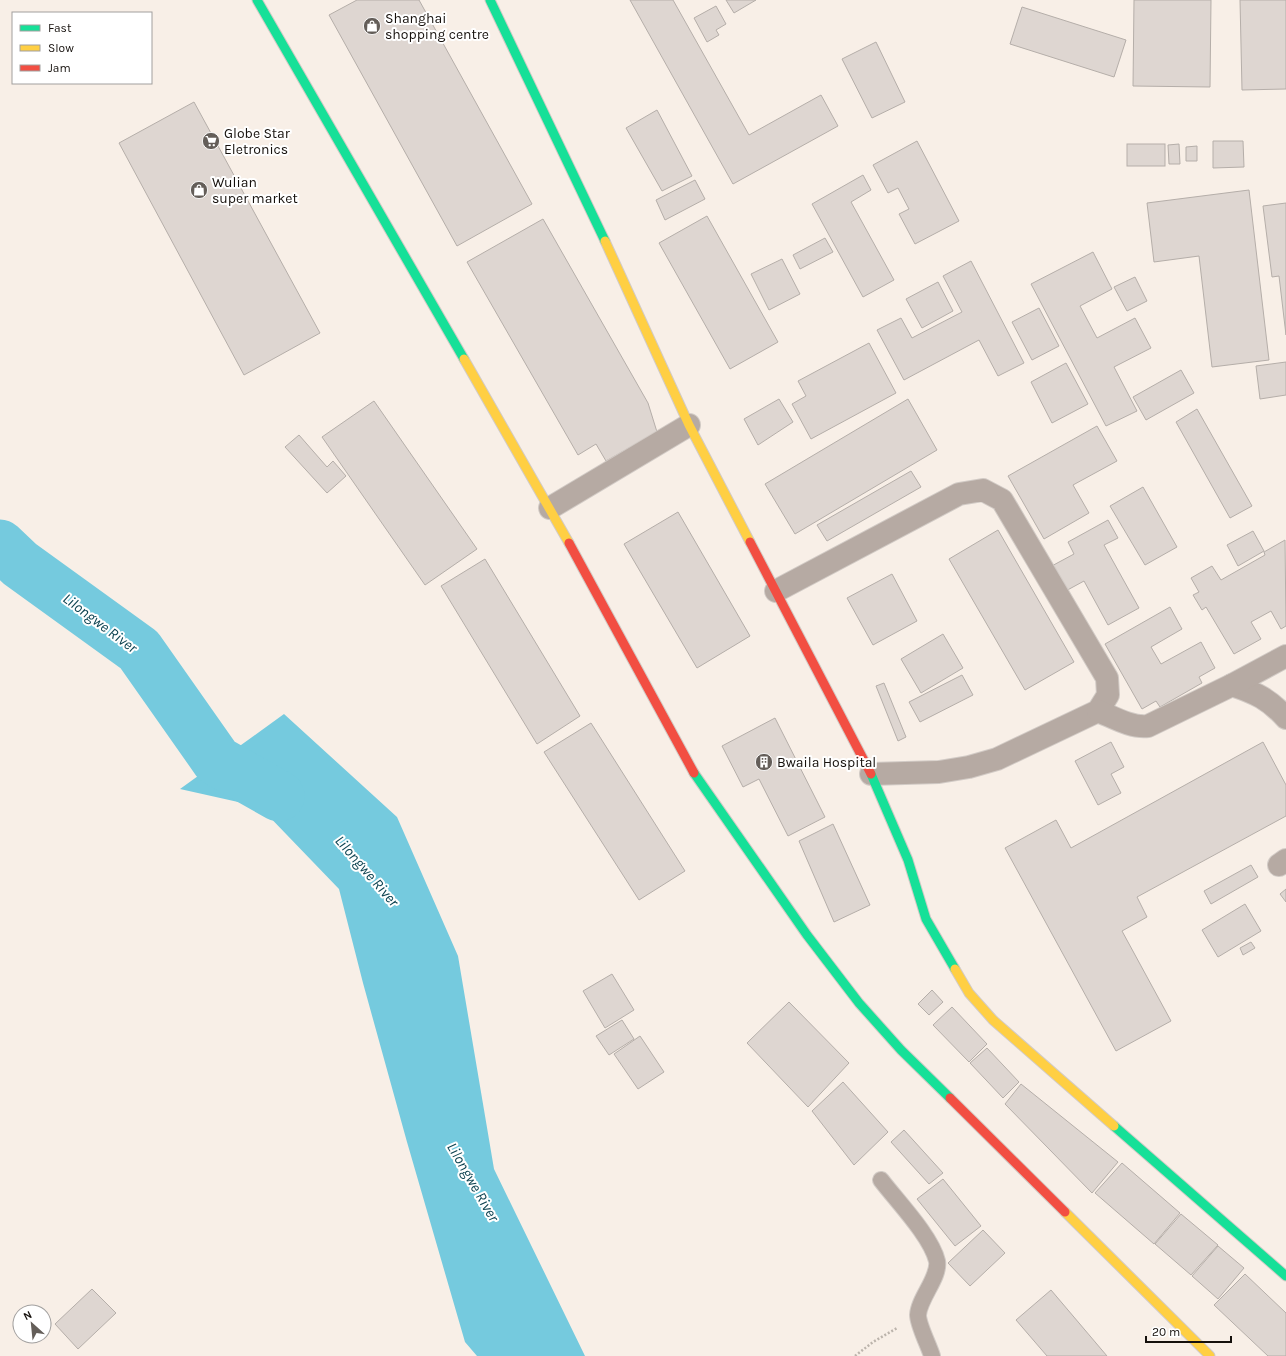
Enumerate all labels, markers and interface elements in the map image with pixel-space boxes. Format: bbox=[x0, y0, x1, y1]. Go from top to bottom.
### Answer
place label: Shanghai shopping centre bbox=[385, 10, 489, 43]
legend bbox=[12, 12, 152, 84]
shop icon: Shanghai shopping centre bbox=[362, 16, 382, 36]
text: Fast bbox=[48, 21, 72, 35]
text: Slow bbox=[48, 41, 74, 55]
text: Jam bbox=[48, 61, 71, 75]
place label: Globe Star Eletronics bbox=[224, 125, 291, 158]
supermarket icon: Globe Star Eletronics bbox=[201, 131, 221, 151]
place label: Wulian super market bbox=[212, 174, 298, 207]
shop icon: Wulian super market bbox=[189, 180, 209, 200]
water label: Lilongwe River bbox=[59, 589, 141, 657]
building icon: Bwaila Hospital bbox=[754, 752, 774, 772]
place label: Bwaila Hospital bbox=[777, 754, 876, 771]
water label: Lilongwe River bbox=[331, 832, 403, 911]
water label: Lilongwe River bbox=[443, 1139, 503, 1226]
north arrow bbox=[12, 1304, 52, 1344]
text: N bbox=[21, 1308, 34, 1323]
scale bar bbox=[1146, 1318, 1231, 1344]
text: 20 m bbox=[1152, 1325, 1180, 1339]

